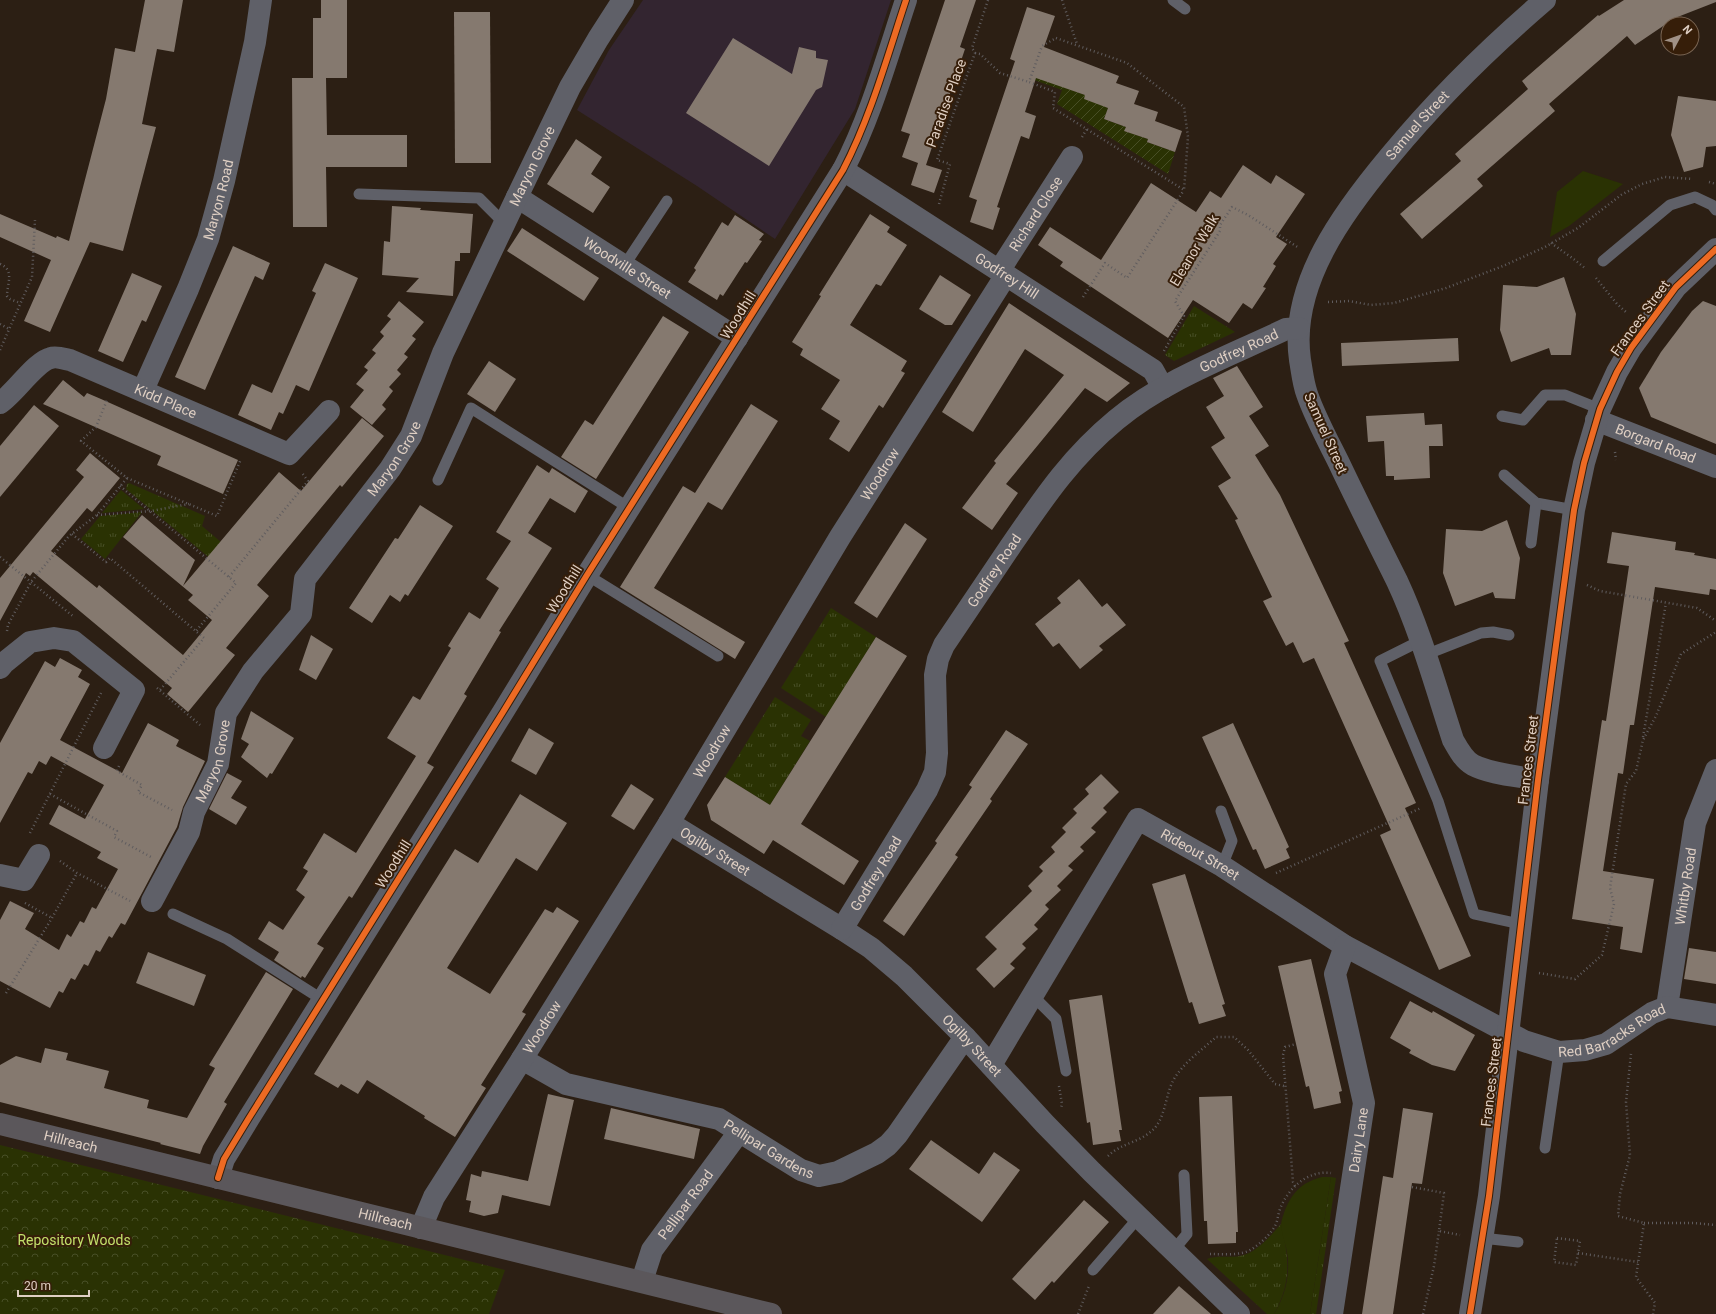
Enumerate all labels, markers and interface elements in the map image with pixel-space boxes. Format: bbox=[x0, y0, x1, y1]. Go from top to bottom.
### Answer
north arrow bbox=[1660, 16, 1700, 56]
text: N bbox=[1680, 23, 1695, 37]
street label: Paradise Place bbox=[923, 57, 969, 149]
street label: Samuel Street bbox=[1382, 87, 1452, 163]
street label: Maryon Grove bbox=[506, 124, 558, 209]
street label: Maryon Road bbox=[200, 158, 237, 242]
street label: Richard Close bbox=[1006, 173, 1066, 254]
street label: Eleanor Walk bbox=[1166, 211, 1222, 289]
street label: Woodville Street bbox=[580, 234, 674, 302]
street label: Godfrey Hill bbox=[972, 249, 1042, 302]
street label: Frances Street bbox=[1607, 277, 1673, 359]
street label: Woodhill bbox=[717, 288, 759, 342]
street label: Godfrey Road bbox=[1197, 326, 1281, 375]
street label: Kidd Place bbox=[132, 381, 199, 421]
street label: Samuel Street bbox=[1301, 390, 1351, 476]
street label: Maryon Grove bbox=[364, 419, 424, 499]
street label: Borgard Road bbox=[1613, 420, 1698, 466]
street label: Woodrow bbox=[857, 444, 903, 503]
street label: Godfrey Road bbox=[964, 531, 1025, 610]
street label: Woodhill bbox=[543, 562, 585, 616]
street label: Frances Street bbox=[1515, 714, 1541, 806]
street label: Maryon Grove bbox=[192, 719, 233, 805]
street label: Woodrow bbox=[690, 721, 734, 781]
street label: Ogilby Street bbox=[677, 824, 753, 879]
street label: Rideout Street bbox=[1158, 825, 1243, 883]
street label: Godfrey Road bbox=[847, 833, 905, 914]
street label: Woodhill bbox=[372, 837, 414, 891]
street label: Whitby Road bbox=[1672, 847, 1699, 926]
street label: Woodrow bbox=[519, 997, 565, 1056]
street label: Red Barracks Road bbox=[1557, 1000, 1668, 1060]
street label: Ogilby Street bbox=[939, 1011, 1005, 1080]
street label: Frances Street bbox=[1478, 1036, 1504, 1128]
street label: Dairy Lane bbox=[1346, 1106, 1371, 1174]
street label: Pellipar Gardens bbox=[721, 1116, 816, 1182]
street label: Hillreach bbox=[42, 1127, 99, 1156]
street label: Pellipar Road bbox=[655, 1167, 716, 1242]
street label: Hillreach bbox=[357, 1205, 414, 1233]
park label: Repository Woods bbox=[17, 1232, 131, 1248]
scale bar bbox=[18, 1272, 89, 1298]
text: 20 m bbox=[24, 1279, 51, 1293]

